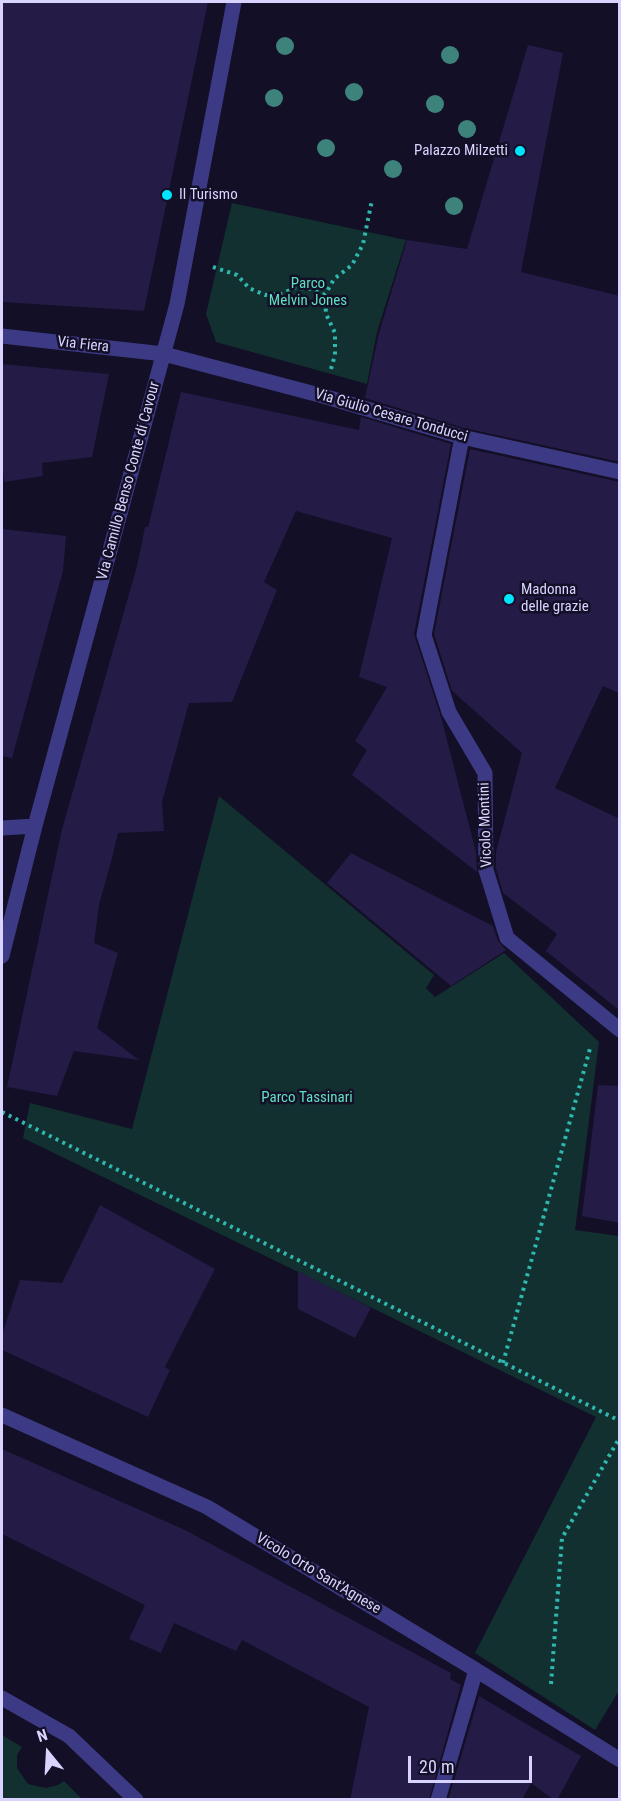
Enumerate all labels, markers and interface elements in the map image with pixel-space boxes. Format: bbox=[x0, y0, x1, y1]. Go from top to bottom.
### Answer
place label: Palazzo Milzetti bbox=[414, 142, 508, 160]
marker: Palazzo Milzetti bbox=[513, 144, 527, 158]
place label: Il Turismo bbox=[179, 186, 238, 204]
marker: Il Turismo bbox=[160, 188, 174, 202]
park label: Parco Melvin Jones bbox=[269, 275, 347, 310]
street label: Via Fiera bbox=[56, 333, 110, 357]
street label: Via Camillo Benso Conte di Cavour bbox=[94, 380, 164, 582]
street label: Via Giulio Cesare Tonducci bbox=[312, 386, 470, 446]
place label: Madonna delle grazie bbox=[521, 581, 589, 616]
marker: Madonna delle grazie bbox=[502, 592, 516, 606]
street label: Vicolo Montini bbox=[476, 782, 496, 868]
park label: Parco Tassinari bbox=[261, 1089, 353, 1107]
street label: Vicolo Orto Sant'Agnese bbox=[252, 1530, 384, 1618]
north arrow bbox=[18, 1723, 78, 1783]
text: N bbox=[35, 1725, 50, 1746]
scale bar bbox=[411, 1744, 536, 1782]
text: 20 m bbox=[419, 1756, 454, 1777]

